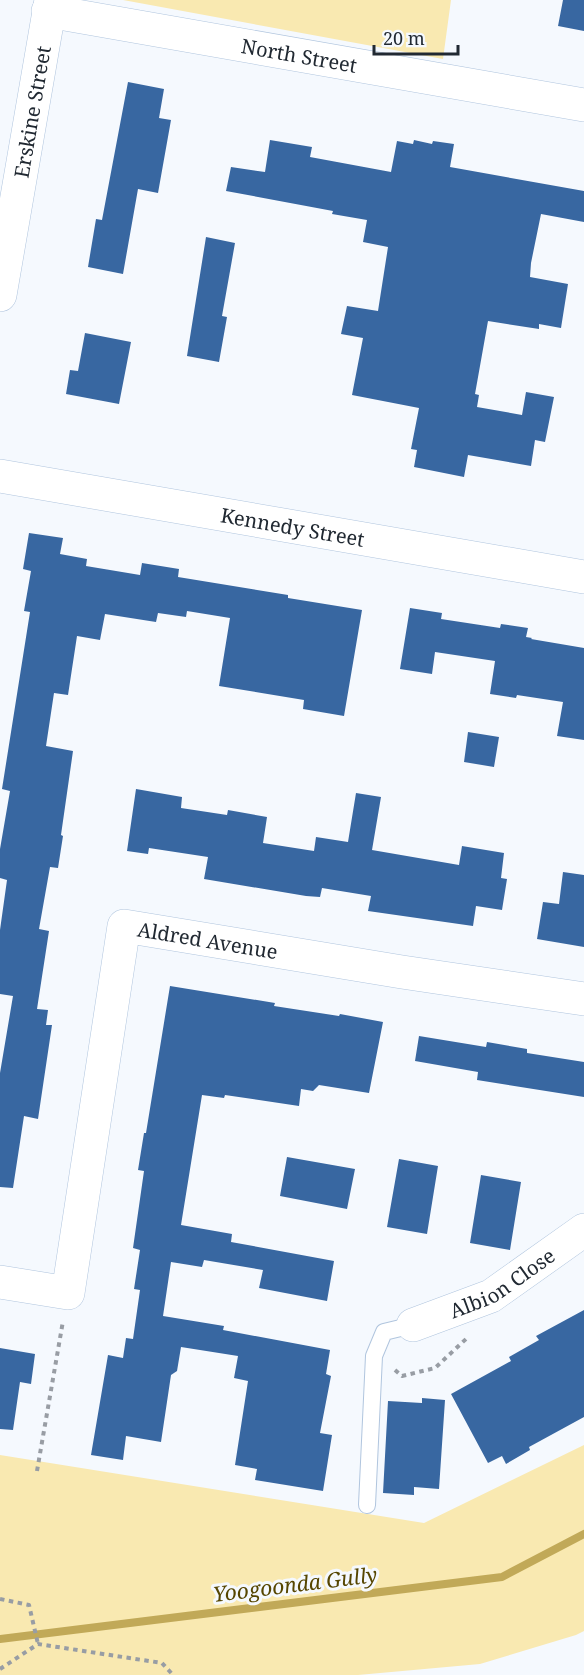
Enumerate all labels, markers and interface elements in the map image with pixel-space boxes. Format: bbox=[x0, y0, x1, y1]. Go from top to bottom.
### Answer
scale bar bbox=[374, 18, 458, 56]
text: 20 m bbox=[383, 26, 425, 50]
street label: North Street bbox=[239, 32, 359, 78]
street label: Erskine Street bbox=[7, 44, 56, 180]
street label: Kennedy Street bbox=[219, 501, 367, 552]
street label: Aldred Avenue bbox=[136, 915, 280, 965]
street label: Albion Close bbox=[446, 1242, 560, 1324]
water label: Yoogoonda Gully bbox=[211, 1560, 379, 1608]

